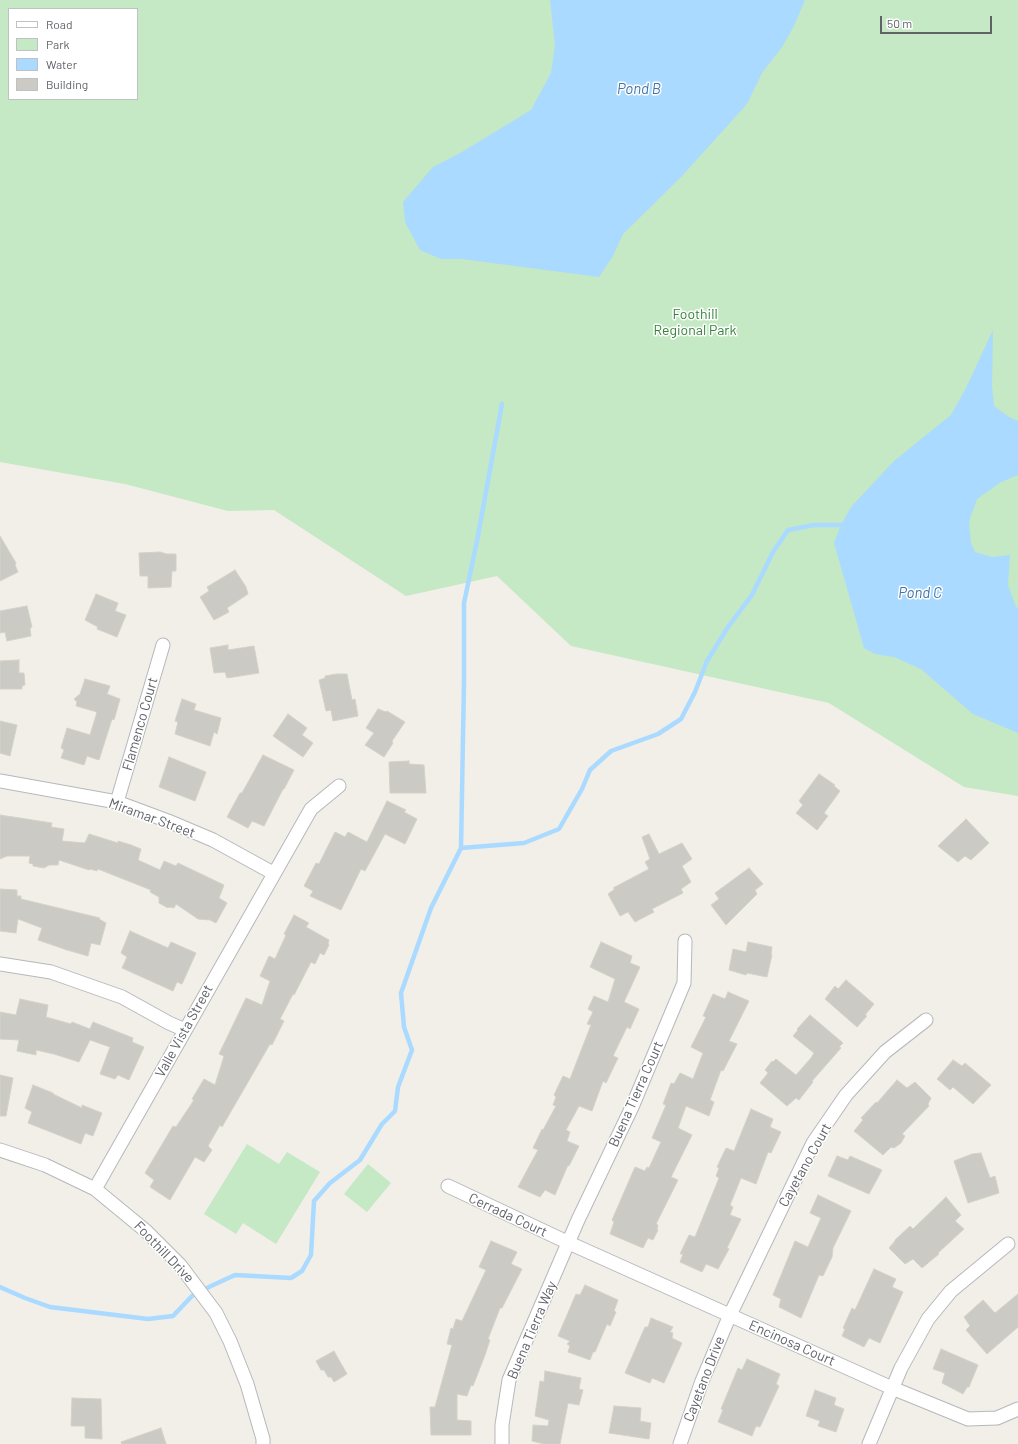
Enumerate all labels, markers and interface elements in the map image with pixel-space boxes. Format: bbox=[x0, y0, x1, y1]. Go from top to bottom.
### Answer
legend bbox=[8, 8, 138, 100]
scale bar bbox=[882, 8, 994, 34]
text: 50 m bbox=[887, 16, 912, 30]
text: Road bbox=[46, 17, 73, 31]
text: Park bbox=[46, 37, 70, 51]
text: Water bbox=[46, 57, 77, 71]
text: Building bbox=[46, 77, 88, 91]
water label: Pond B bbox=[617, 80, 661, 98]
park label: Foothill Regional Park bbox=[654, 306, 736, 338]
water label: Pond C bbox=[898, 584, 942, 602]
street label: Flamenco Court bbox=[119, 675, 161, 773]
street label: Miramar Street bbox=[107, 795, 197, 841]
street label: Valle Vista Street bbox=[152, 982, 216, 1080]
street label: Buena Tierra Court bbox=[605, 1039, 667, 1149]
street label: Cayetano Court bbox=[775, 1120, 835, 1210]
street label: Cerrada Court bbox=[466, 1189, 550, 1241]
street label: Foothill Drive bbox=[130, 1218, 198, 1286]
street label: Buena Tierra Way bbox=[504, 1278, 560, 1382]
street label: Encinosa Court bbox=[746, 1317, 838, 1369]
street label: Cayetano Drive bbox=[680, 1334, 728, 1424]

